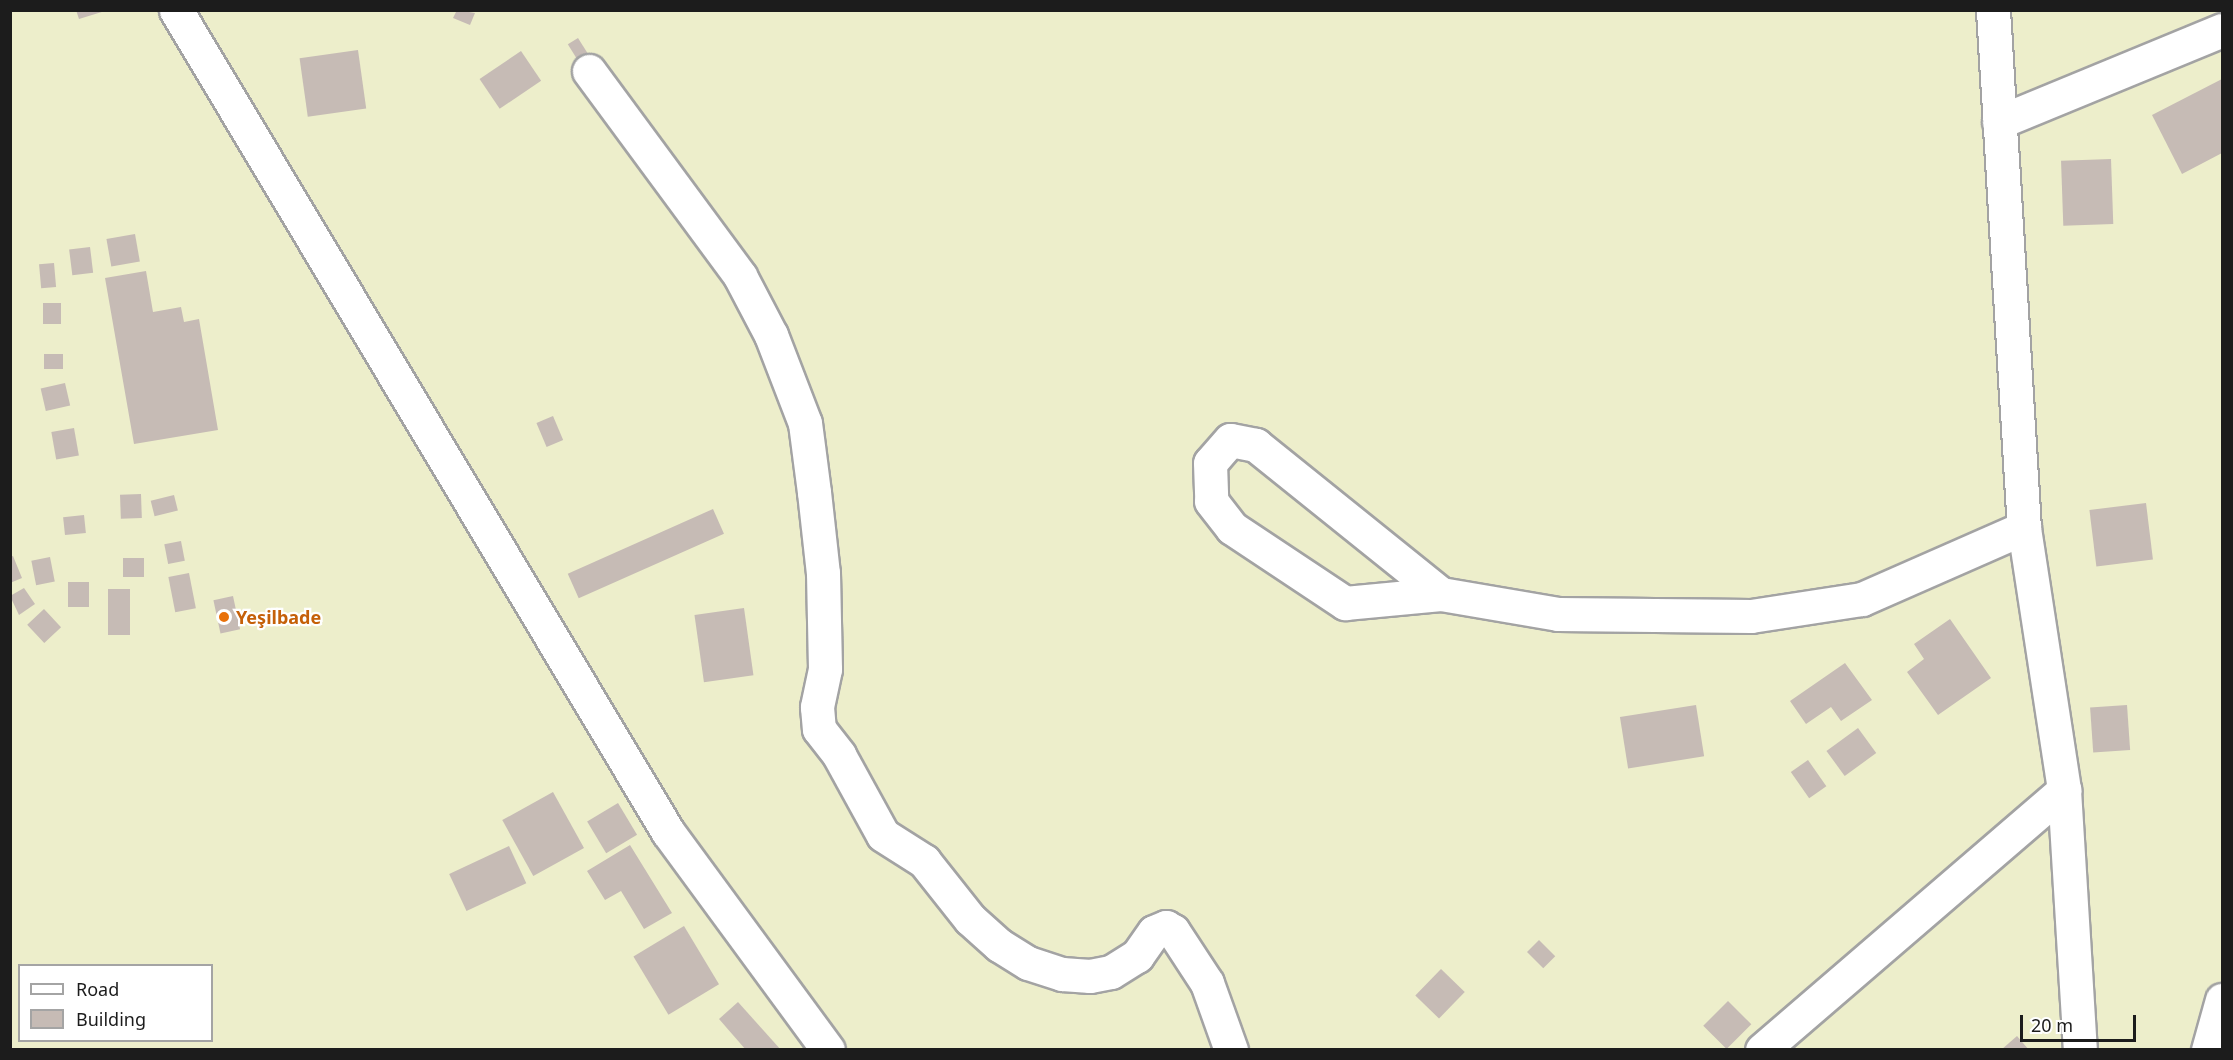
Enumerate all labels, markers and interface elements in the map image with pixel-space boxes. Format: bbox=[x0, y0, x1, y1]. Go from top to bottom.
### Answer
place label: Yeşilbade bbox=[236, 606, 321, 628]
marker: Yeşilbade bbox=[217, 610, 231, 624]
legend bbox=[18, 964, 213, 1042]
text: Road bbox=[76, 977, 119, 1001]
scale bar bbox=[2023, 1003, 2138, 1041]
text: Building bbox=[76, 1007, 146, 1031]
text: 20 m bbox=[2031, 1013, 2073, 1037]

